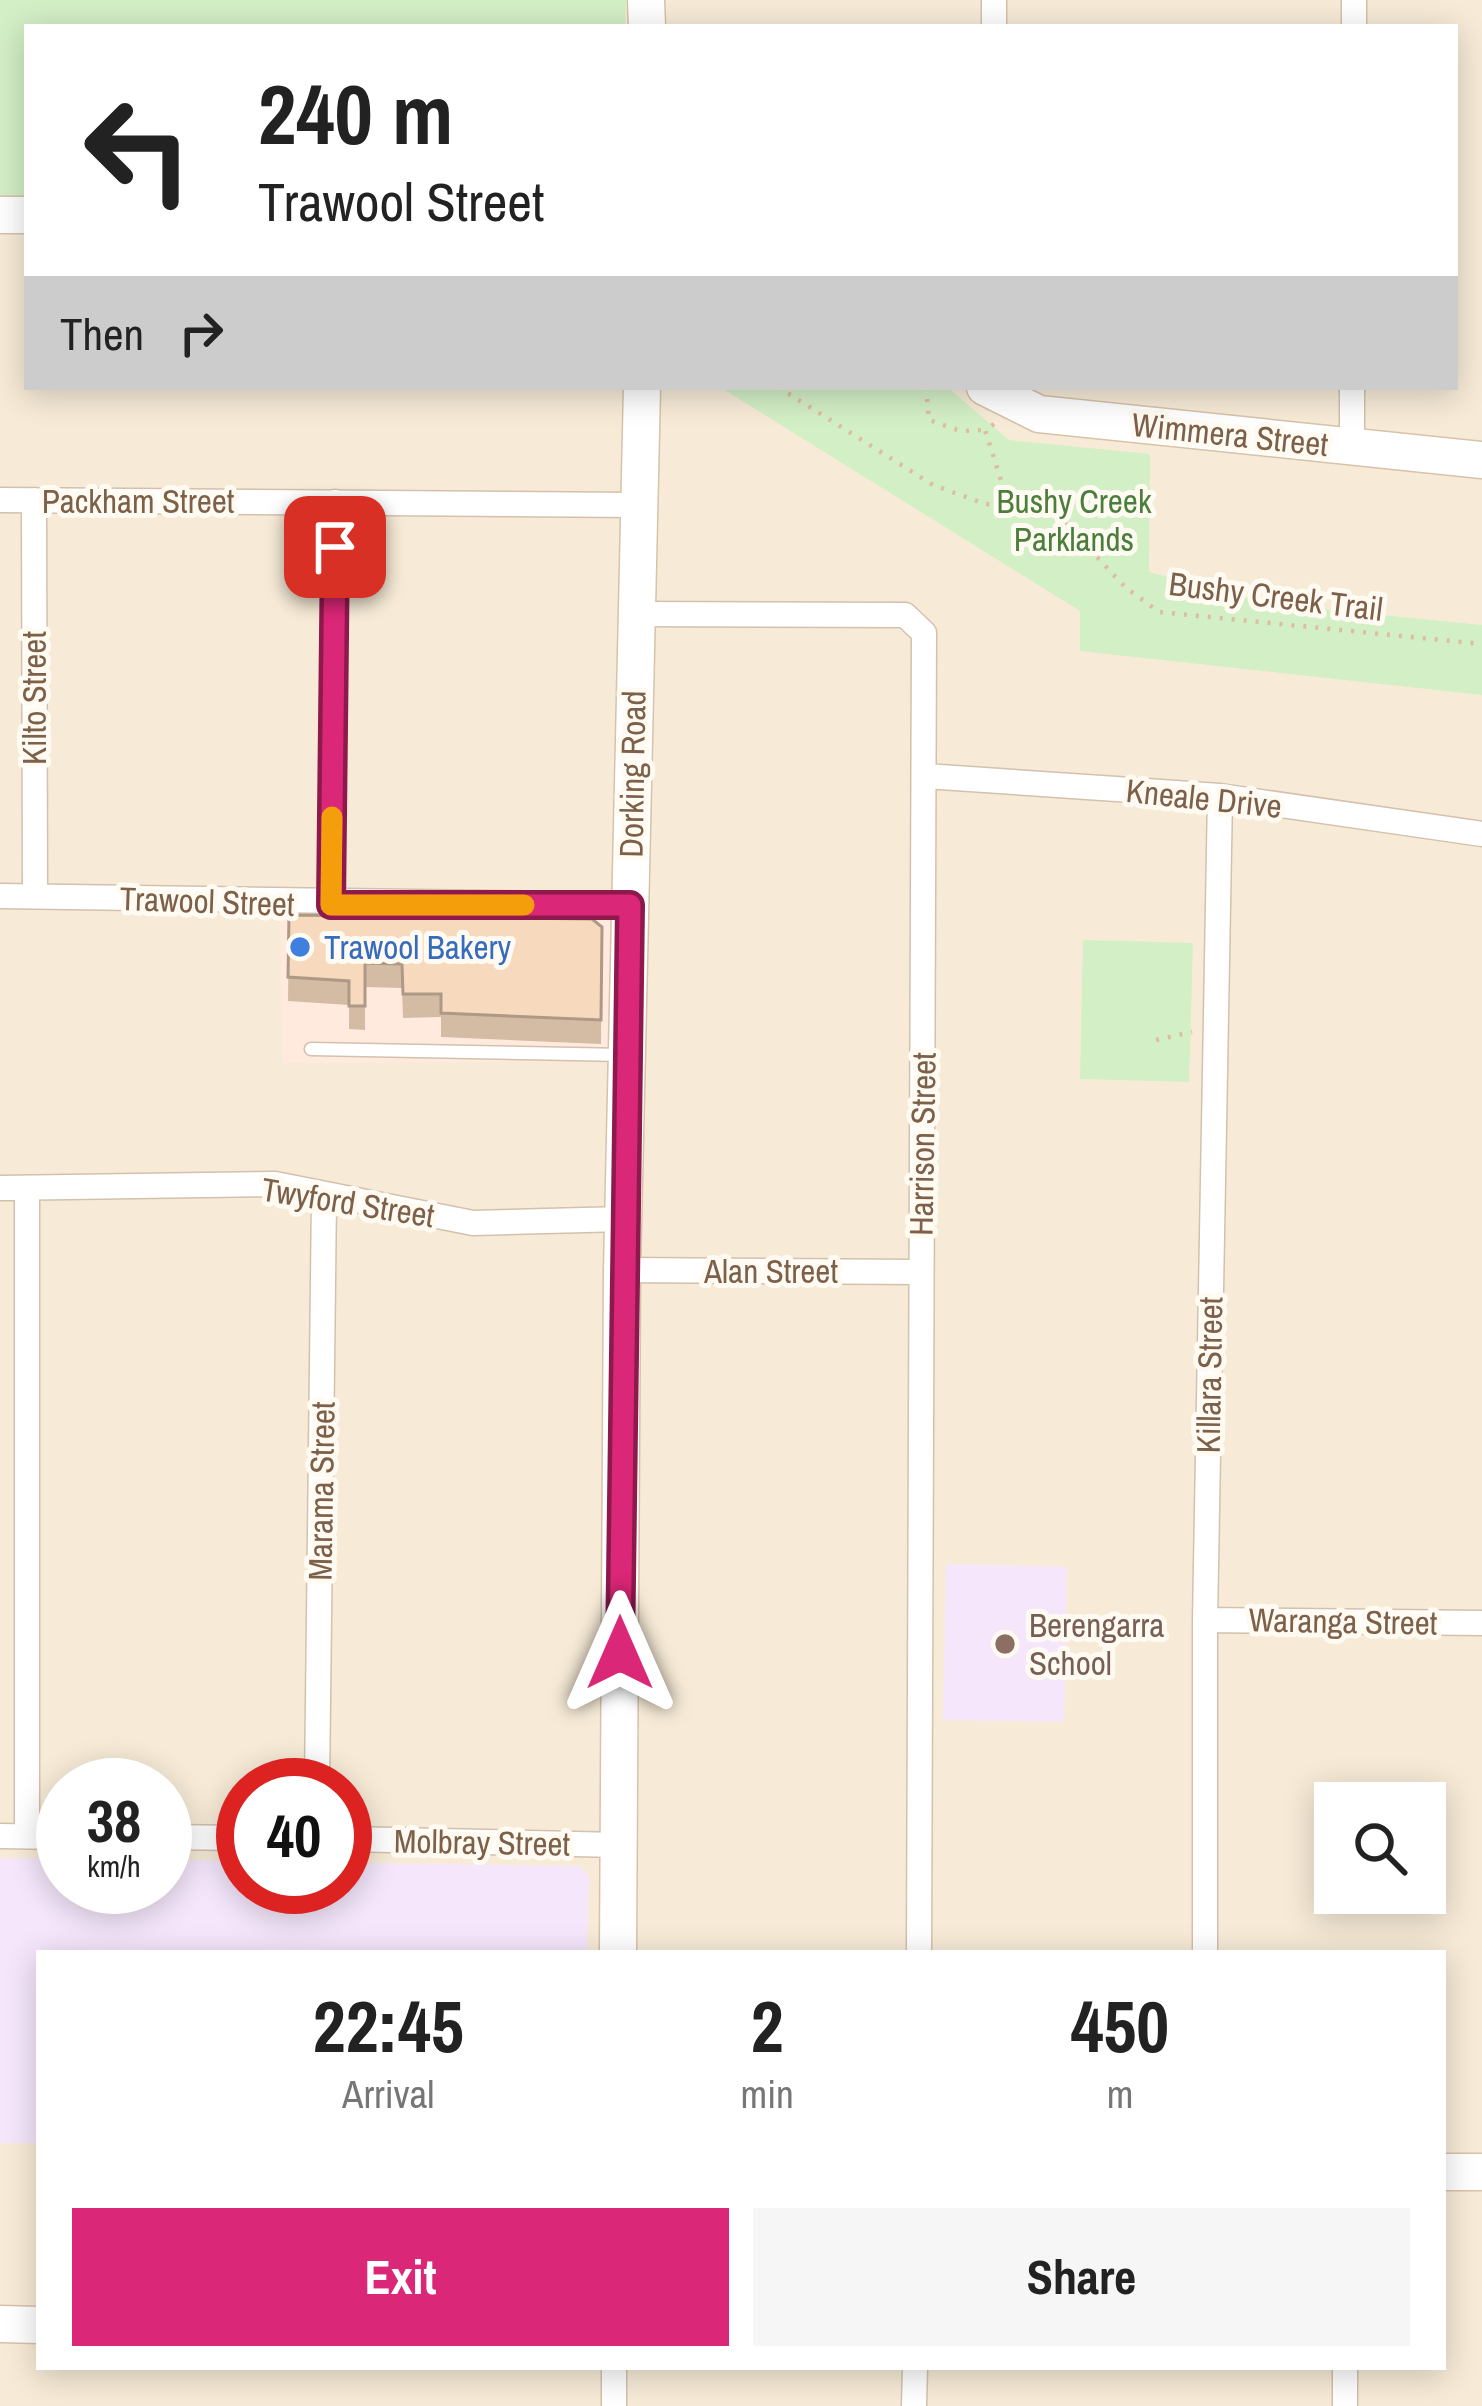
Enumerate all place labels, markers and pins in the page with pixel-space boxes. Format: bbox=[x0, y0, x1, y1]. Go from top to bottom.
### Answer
pin bbox=[284, 496, 386, 598]
place label: Trawool Bakery bbox=[324, 925, 511, 969]
marker: Trawool Bakery bbox=[287, 934, 313, 960]
place label: Berengarra School bbox=[1029, 1603, 1164, 1685]
marker: Berengarra School bbox=[992, 1631, 1018, 1657]

